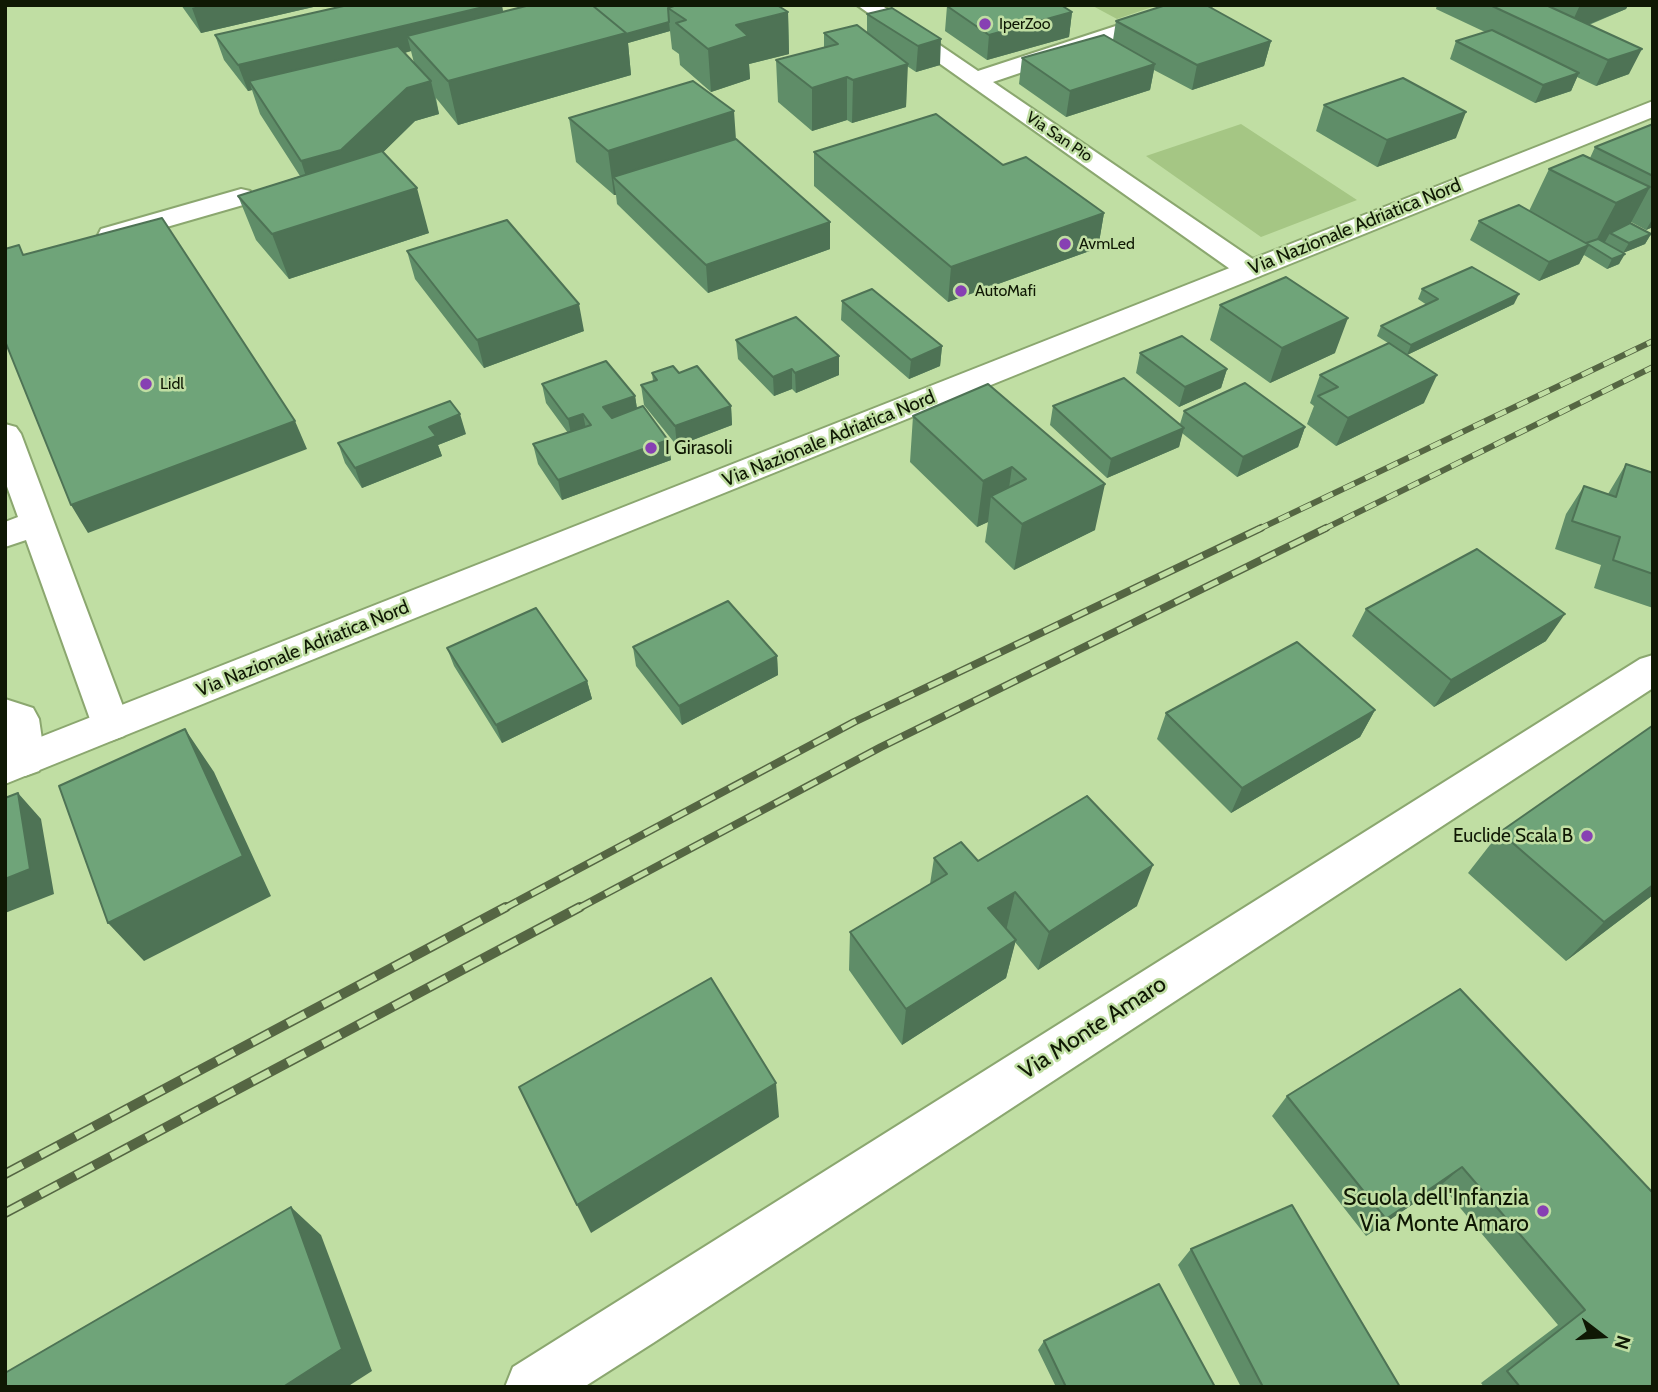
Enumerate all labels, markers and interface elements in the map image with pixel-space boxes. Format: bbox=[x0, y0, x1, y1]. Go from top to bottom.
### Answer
place label: IperZoo bbox=[999, 14, 1051, 34]
marker: IperZoo bbox=[977, 16, 993, 32]
street label: Via San Pio bbox=[1022, 108, 1096, 166]
street label: Via Nazionale Adriatica Nord bbox=[1245, 174, 1465, 280]
place label: AvmLed bbox=[1079, 234, 1135, 254]
marker: AvmLed bbox=[1057, 236, 1073, 252]
place label: AutoMafi bbox=[975, 281, 1036, 301]
marker: AutoMafi bbox=[953, 283, 969, 299]
place label: Lidl bbox=[160, 374, 184, 394]
marker: Lidl bbox=[138, 376, 154, 392]
street label: Via Nazionale Adriatica Nord bbox=[719, 386, 939, 492]
place label: I Girasoli bbox=[665, 437, 733, 459]
marker: I Girasoli bbox=[643, 440, 659, 456]
street label: Via Nazionale Adriatica Nord bbox=[193, 596, 413, 702]
place label: Euclide Scala B bbox=[1453, 825, 1573, 847]
marker: Euclide Scala B bbox=[1579, 828, 1595, 844]
street label: Via Monte Amaro bbox=[1014, 970, 1172, 1086]
place label: Scuola dell'Infanzia Via Monte Amaro bbox=[1343, 1184, 1529, 1238]
marker: Scuola dell'Infanzia Via Monte Amaro bbox=[1535, 1203, 1551, 1219]
north arrow bbox=[1567, 1301, 1637, 1371]
text: N bbox=[1610, 1332, 1636, 1352]

